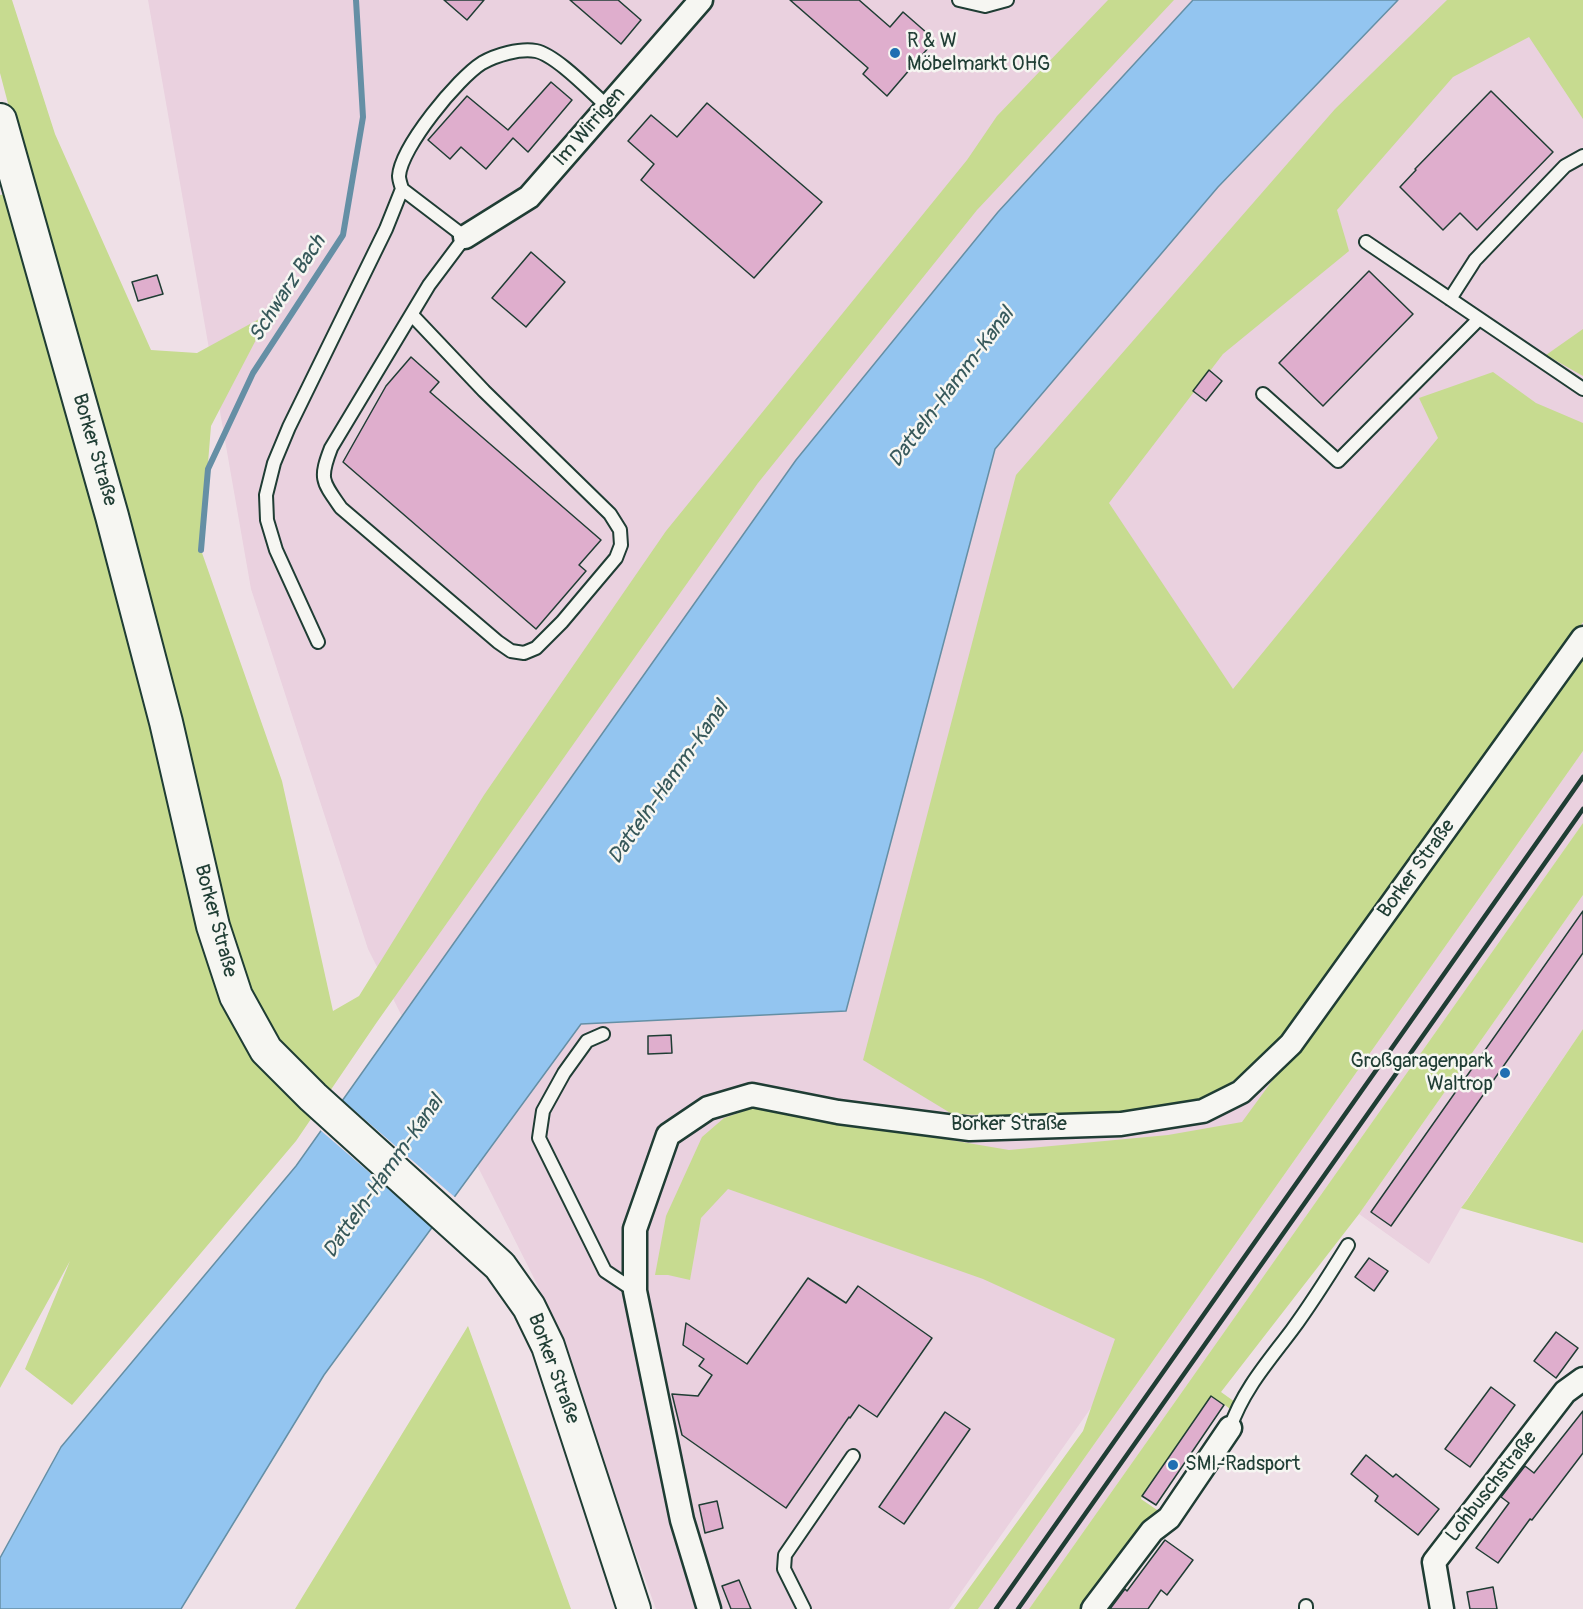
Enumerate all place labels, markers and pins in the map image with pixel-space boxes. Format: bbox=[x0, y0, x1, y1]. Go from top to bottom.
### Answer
place label: R & W Möbelmarkt OHG bbox=[907, 30, 1050, 77]
marker: R & W Möbelmarkt OHG bbox=[888, 46, 902, 60]
place label: Großgaragenpark Waltrop bbox=[1351, 1050, 1493, 1097]
marker: Großgaragenpark Waltrop bbox=[1498, 1066, 1512, 1080]
place label: SMI-Radsport bbox=[1185, 1453, 1300, 1477]
marker: SMI-Radsport bbox=[1166, 1458, 1180, 1472]

